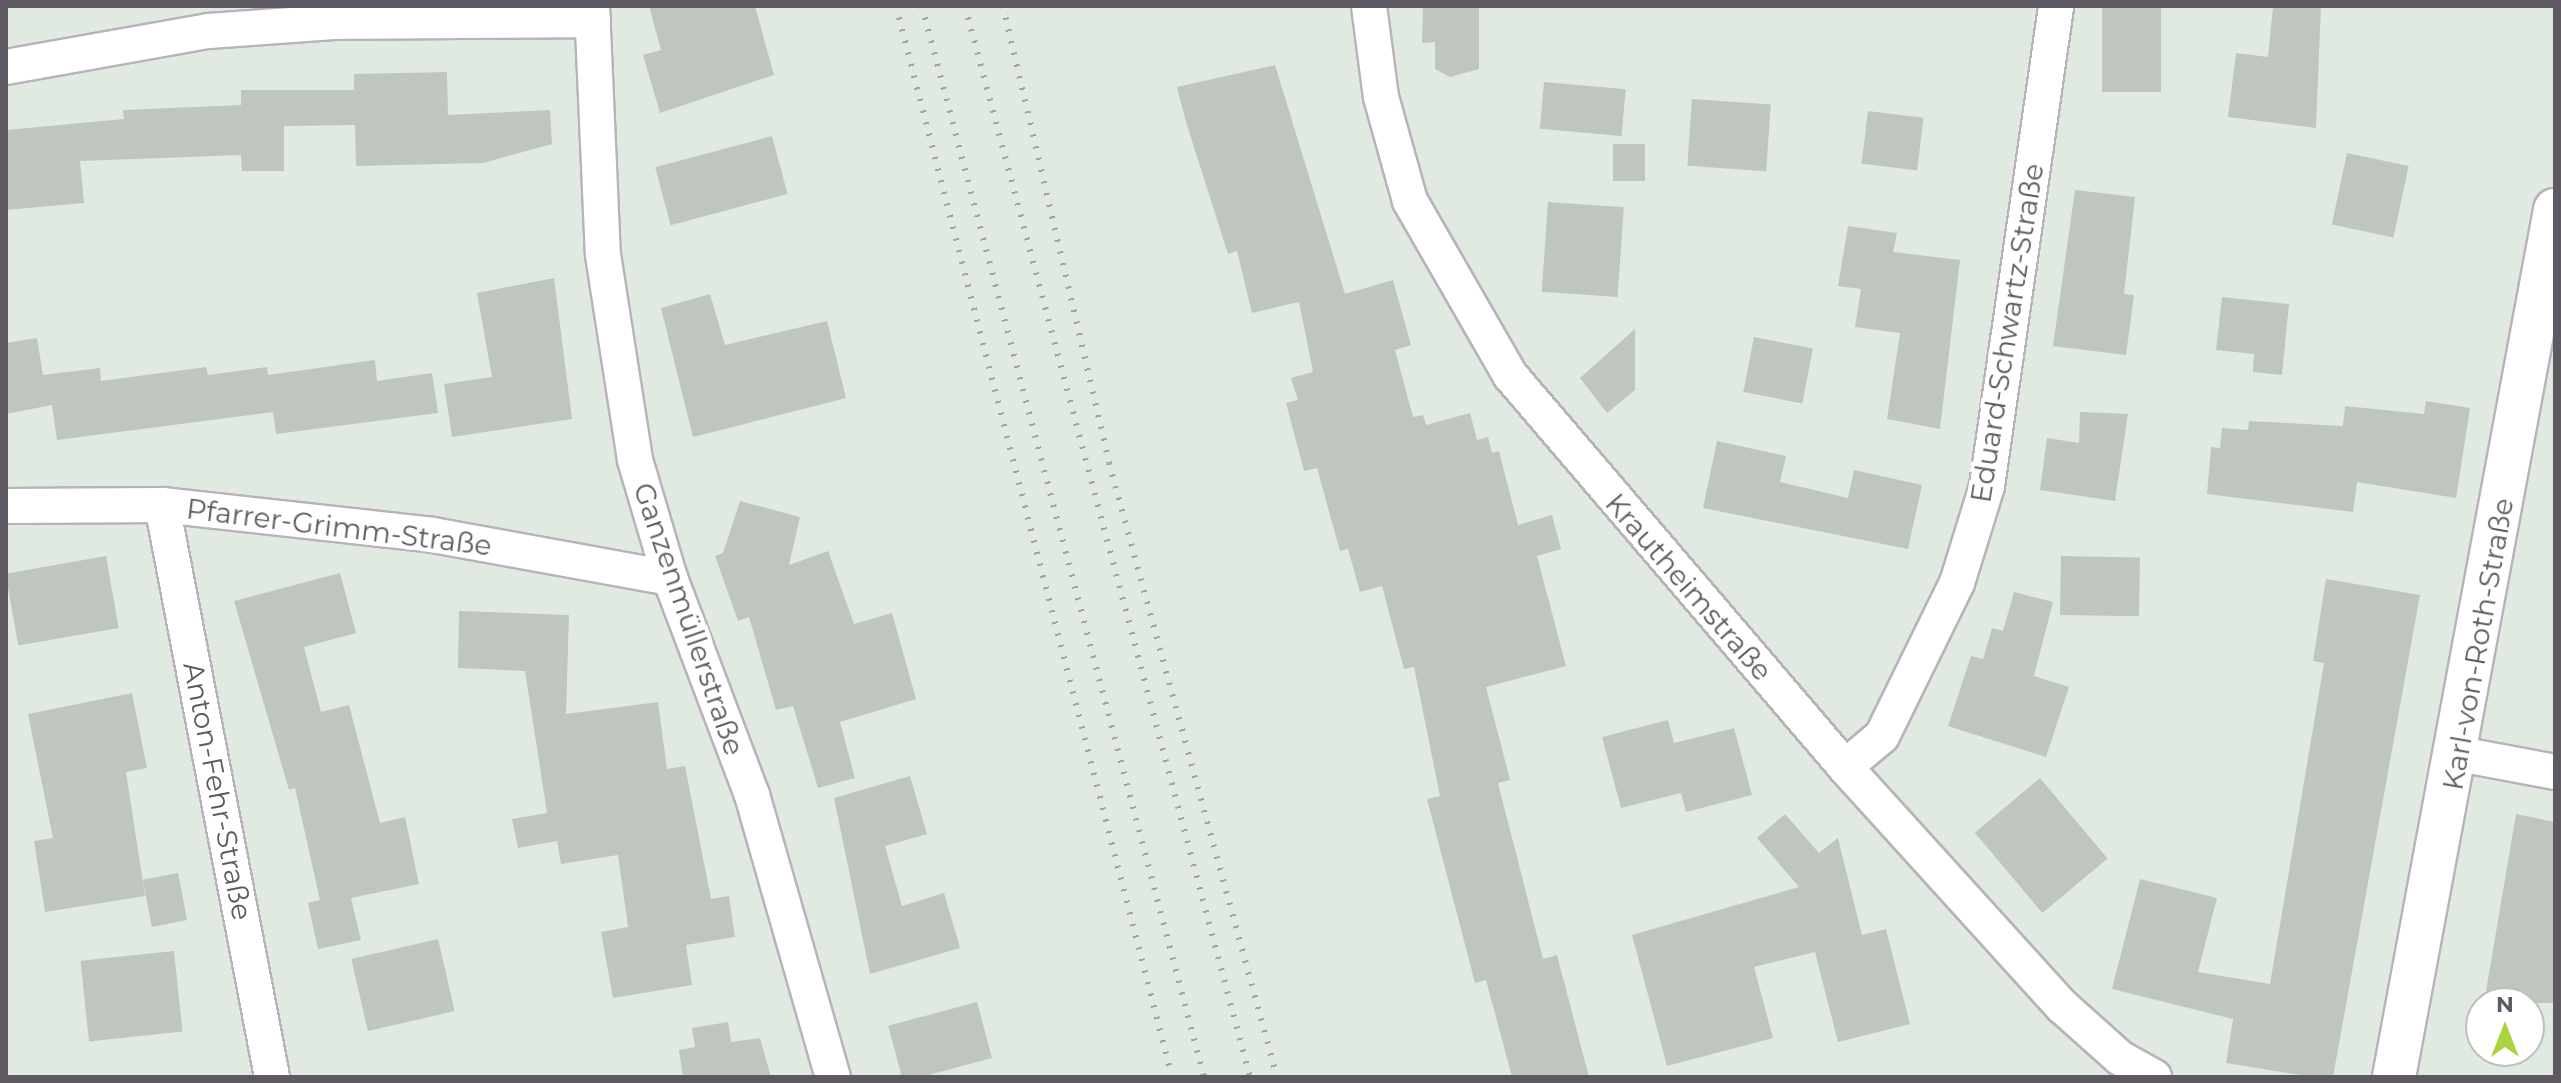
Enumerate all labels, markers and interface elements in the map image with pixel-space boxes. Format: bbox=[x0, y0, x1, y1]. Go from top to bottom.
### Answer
street label: Eduard-Schwartz-Straße bbox=[1964, 161, 2050, 505]
street label: Ganzenmüllerstraße bbox=[627, 478, 751, 760]
street label: Krautheimstraße bbox=[1599, 487, 1779, 687]
street label: Pfarrer-Grimm-Straße bbox=[185, 492, 493, 562]
street label: Karl-von-Roth-Straße bbox=[2436, 495, 2520, 793]
street label: Anton-Fehr-Straße bbox=[177, 659, 259, 923]
north arrow bbox=[2465, 987, 2545, 1067]
text: N bbox=[2496, 991, 2514, 1018]

